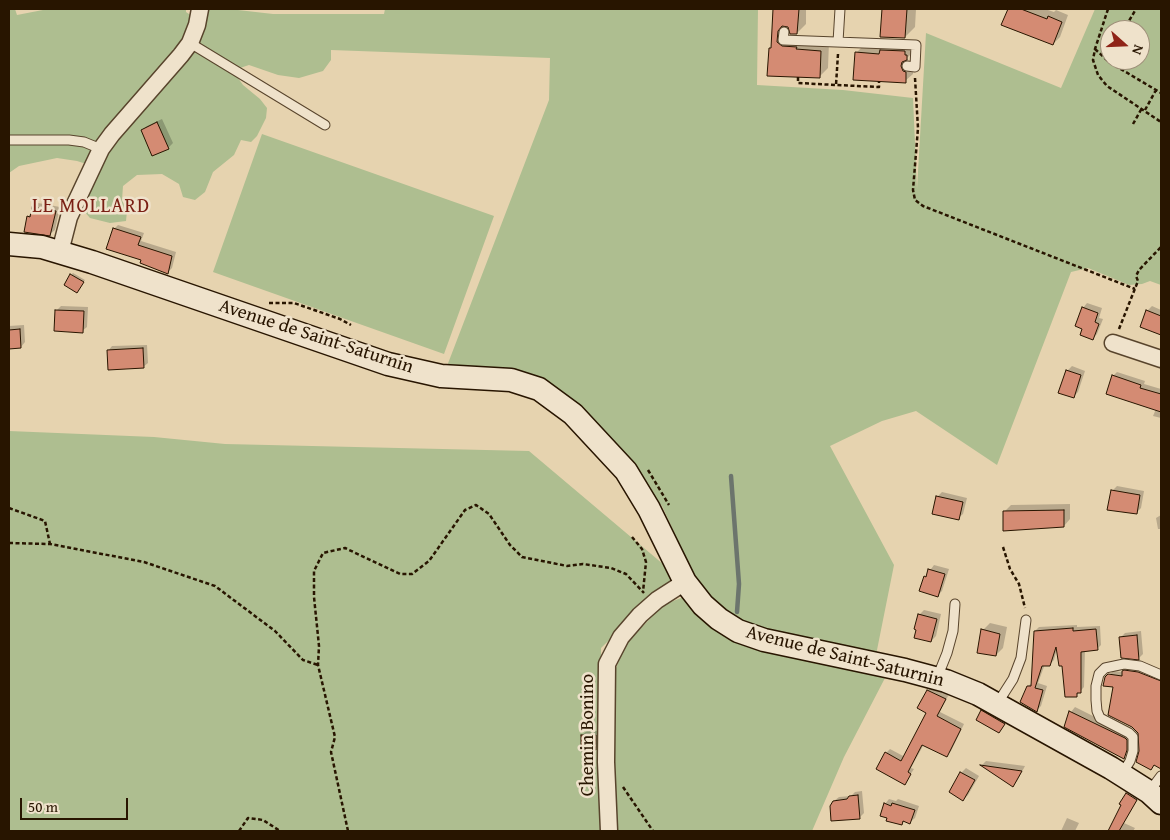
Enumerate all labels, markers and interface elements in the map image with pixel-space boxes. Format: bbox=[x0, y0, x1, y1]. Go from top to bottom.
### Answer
north arrow bbox=[1100, 20, 1150, 70]
text: N bbox=[1127, 42, 1149, 58]
district label: LE MOLLARD bbox=[31, 195, 151, 219]
street label: Avenue de Saint-Saturnin bbox=[216, 295, 416, 379]
street label: Avenue de Saint-Saturnin bbox=[744, 621, 946, 693]
street label: Chemin Bonino bbox=[577, 674, 599, 796]
scale bar bbox=[22, 788, 130, 820]
text: 50 m bbox=[28, 796, 58, 817]

